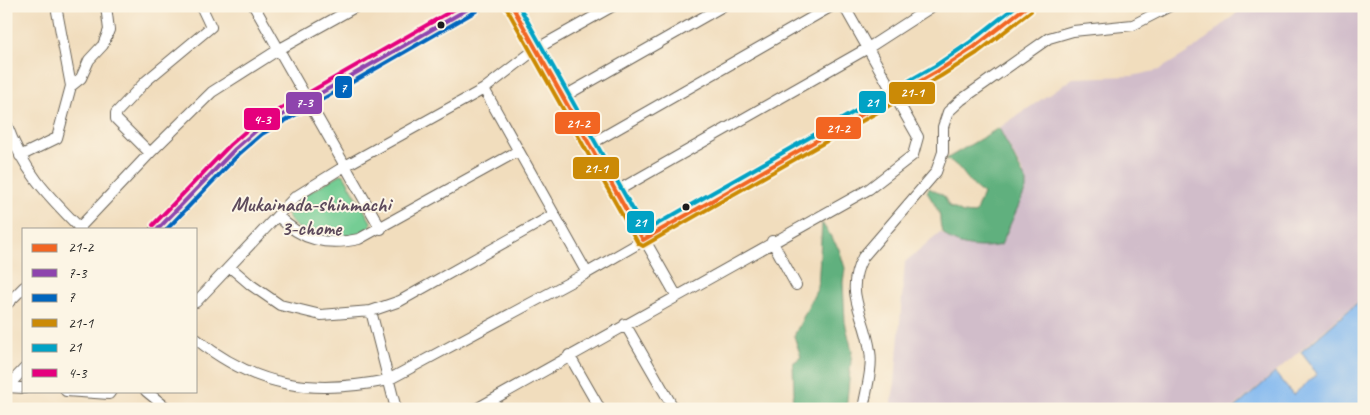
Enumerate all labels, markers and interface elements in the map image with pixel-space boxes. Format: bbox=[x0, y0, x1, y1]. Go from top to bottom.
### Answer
unlabelled marker bbox=[436, 20, 446, 30]
line badge: 7 bbox=[334, 75, 353, 99]
text: 7 bbox=[340, 79, 348, 96]
line badge: 21-1 bbox=[888, 81, 936, 105]
text: 21-1 bbox=[900, 84, 925, 101]
line badge: 21 bbox=[858, 90, 887, 114]
line badge: 7-3 bbox=[285, 91, 323, 115]
text: 7-3 bbox=[295, 94, 314, 111]
text: 21 bbox=[866, 94, 880, 111]
line badge: 4-3 bbox=[243, 107, 281, 131]
text: 4-3 bbox=[253, 111, 272, 128]
line badge: 21-2 bbox=[554, 111, 601, 135]
text: 21-2 bbox=[566, 115, 591, 132]
line badge: 21-2 bbox=[815, 116, 862, 140]
text: 21-2 bbox=[826, 120, 851, 137]
line badge: 21-1 bbox=[572, 156, 620, 180]
text: 21-1 bbox=[584, 160, 609, 177]
district label: Mukainada-shinmachi 3-chome bbox=[231, 191, 394, 241]
unlabelled marker bbox=[681, 202, 691, 212]
line badge: 21 bbox=[626, 210, 655, 234]
text: 21 bbox=[634, 214, 648, 231]
legend bbox=[22, 228, 198, 392]
text: 21-2 bbox=[68, 238, 94, 257]
text: 7-3 bbox=[68, 264, 88, 283]
text: 7 bbox=[68, 288, 76, 307]
text: 21-1 bbox=[68, 314, 94, 333]
text: 21 bbox=[68, 338, 83, 357]
text: 4-3 bbox=[68, 364, 88, 383]

